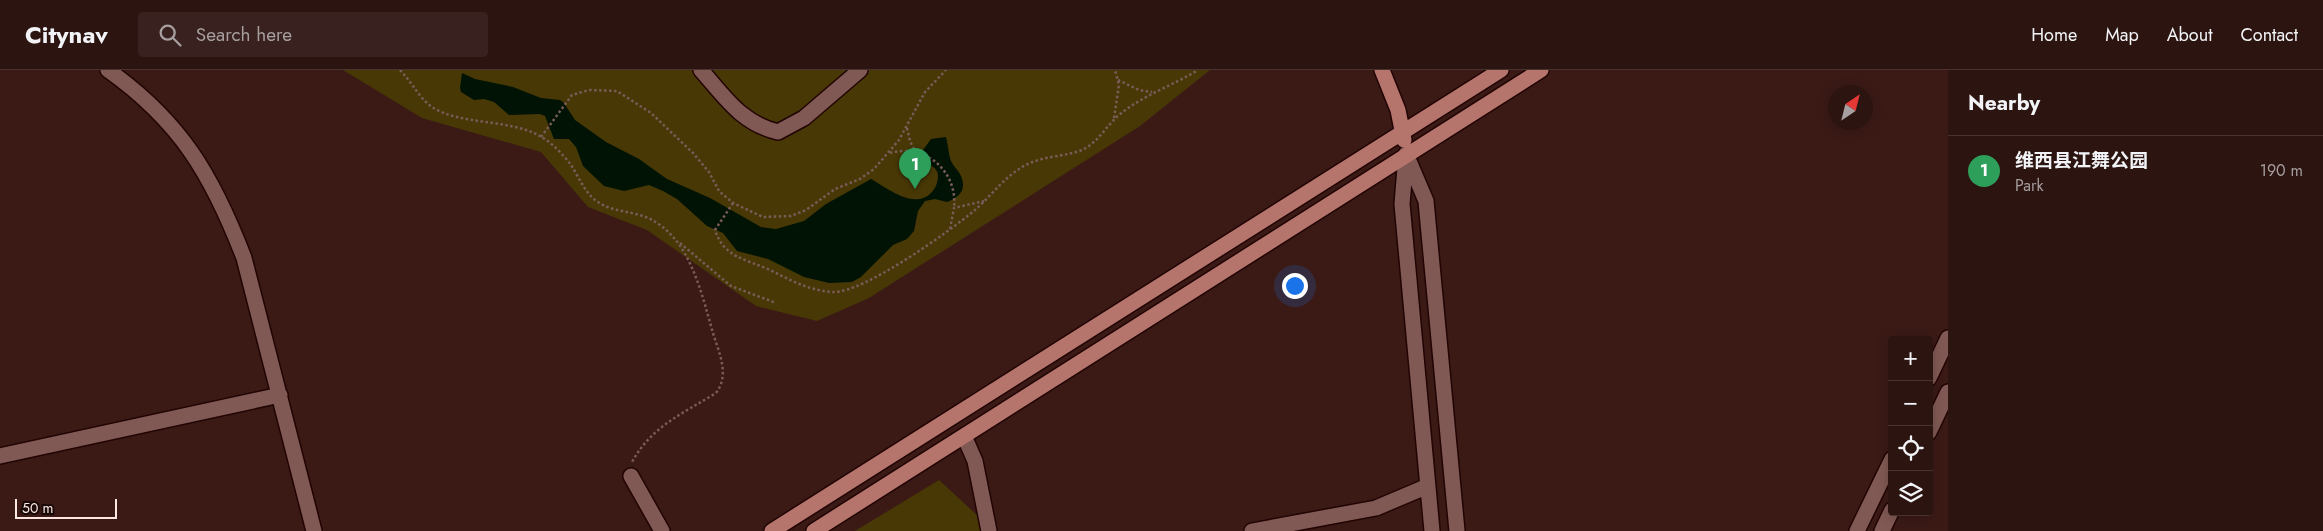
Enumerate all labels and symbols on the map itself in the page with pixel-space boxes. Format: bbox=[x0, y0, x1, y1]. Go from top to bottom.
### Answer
north arrow bbox=[1828, 85, 1873, 130]
pin: 1 bbox=[899, 148, 931, 189]
your location bbox=[1282, 273, 1308, 299]
scale bar bbox=[15, 496, 118, 519]

